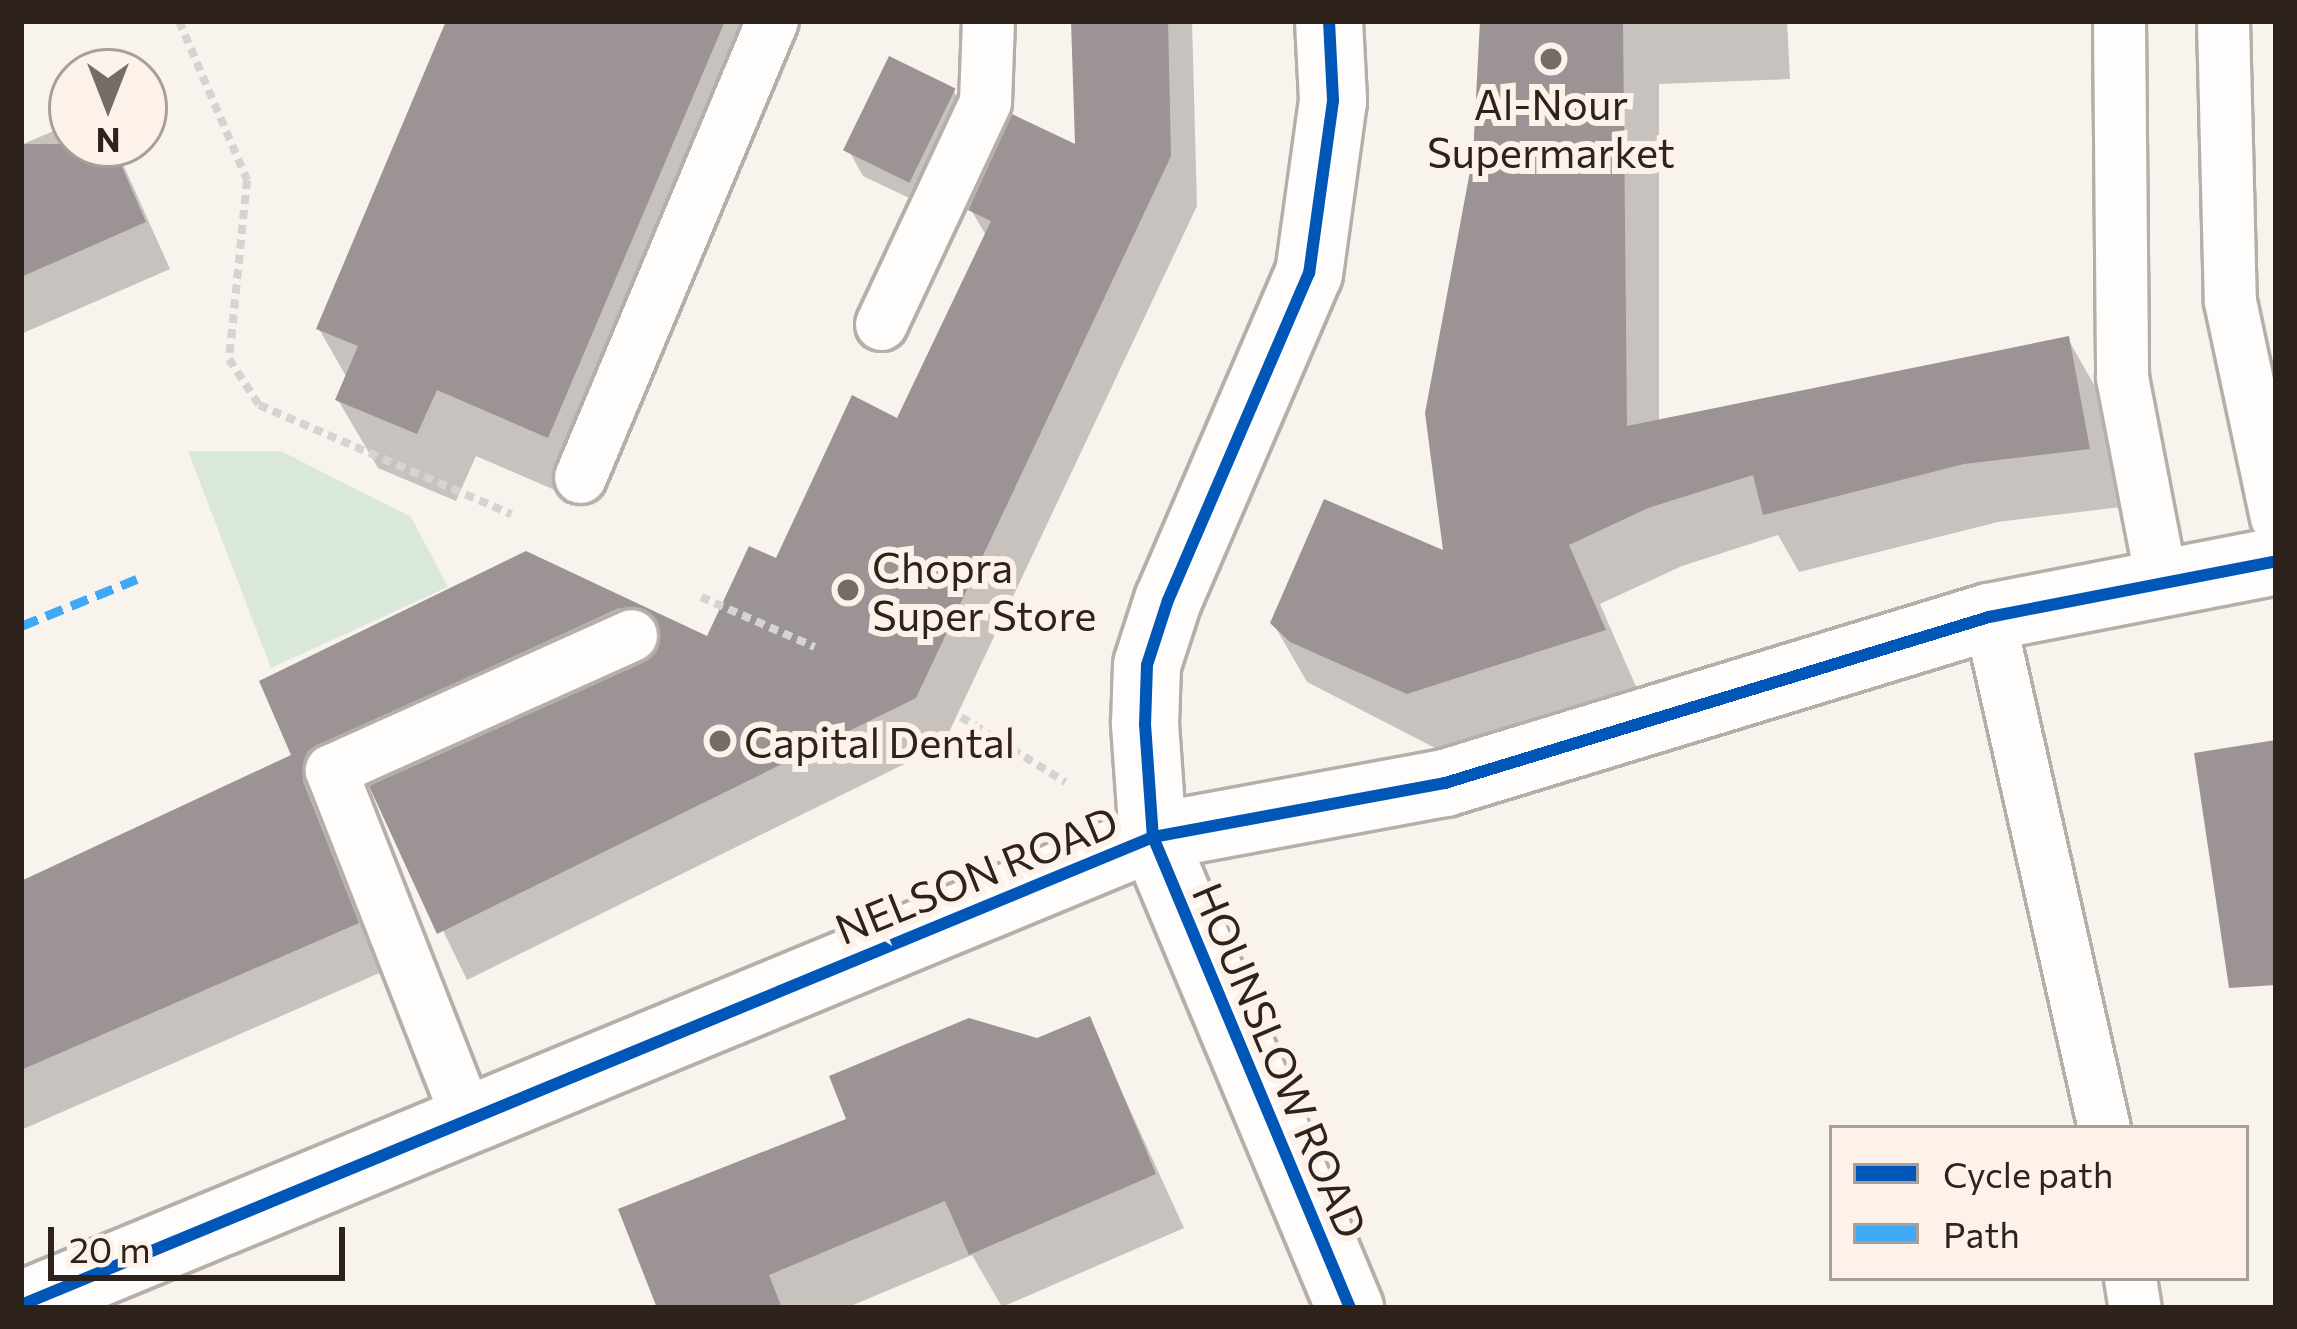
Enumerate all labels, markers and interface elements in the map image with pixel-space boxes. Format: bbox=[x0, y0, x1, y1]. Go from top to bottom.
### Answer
marker: Al-Nour Supermarket bbox=[1538, 46, 1564, 72]
north arrow bbox=[48, 48, 168, 168]
place label: Al-Nour Supermarket bbox=[1427, 78, 1675, 176]
text: N bbox=[96, 121, 120, 162]
place label: Chopra Super Store bbox=[872, 541, 1096, 640]
marker: Chopra Super Store bbox=[835, 577, 861, 603]
place label: Capital Dental bbox=[744, 716, 1015, 766]
marker: Capital Dental bbox=[707, 728, 733, 754]
street label: NELSON ROAD bbox=[828, 794, 1124, 954]
street label: HOUNSLOW ROAD bbox=[1183, 875, 1379, 1245]
legend bbox=[1829, 1125, 2249, 1281]
text: Cycle path bbox=[1943, 1151, 2113, 1195]
scale bar bbox=[54, 1203, 351, 1277]
text: Path bbox=[1943, 1211, 2020, 1255]
text: 20 m bbox=[69, 1226, 151, 1270]

